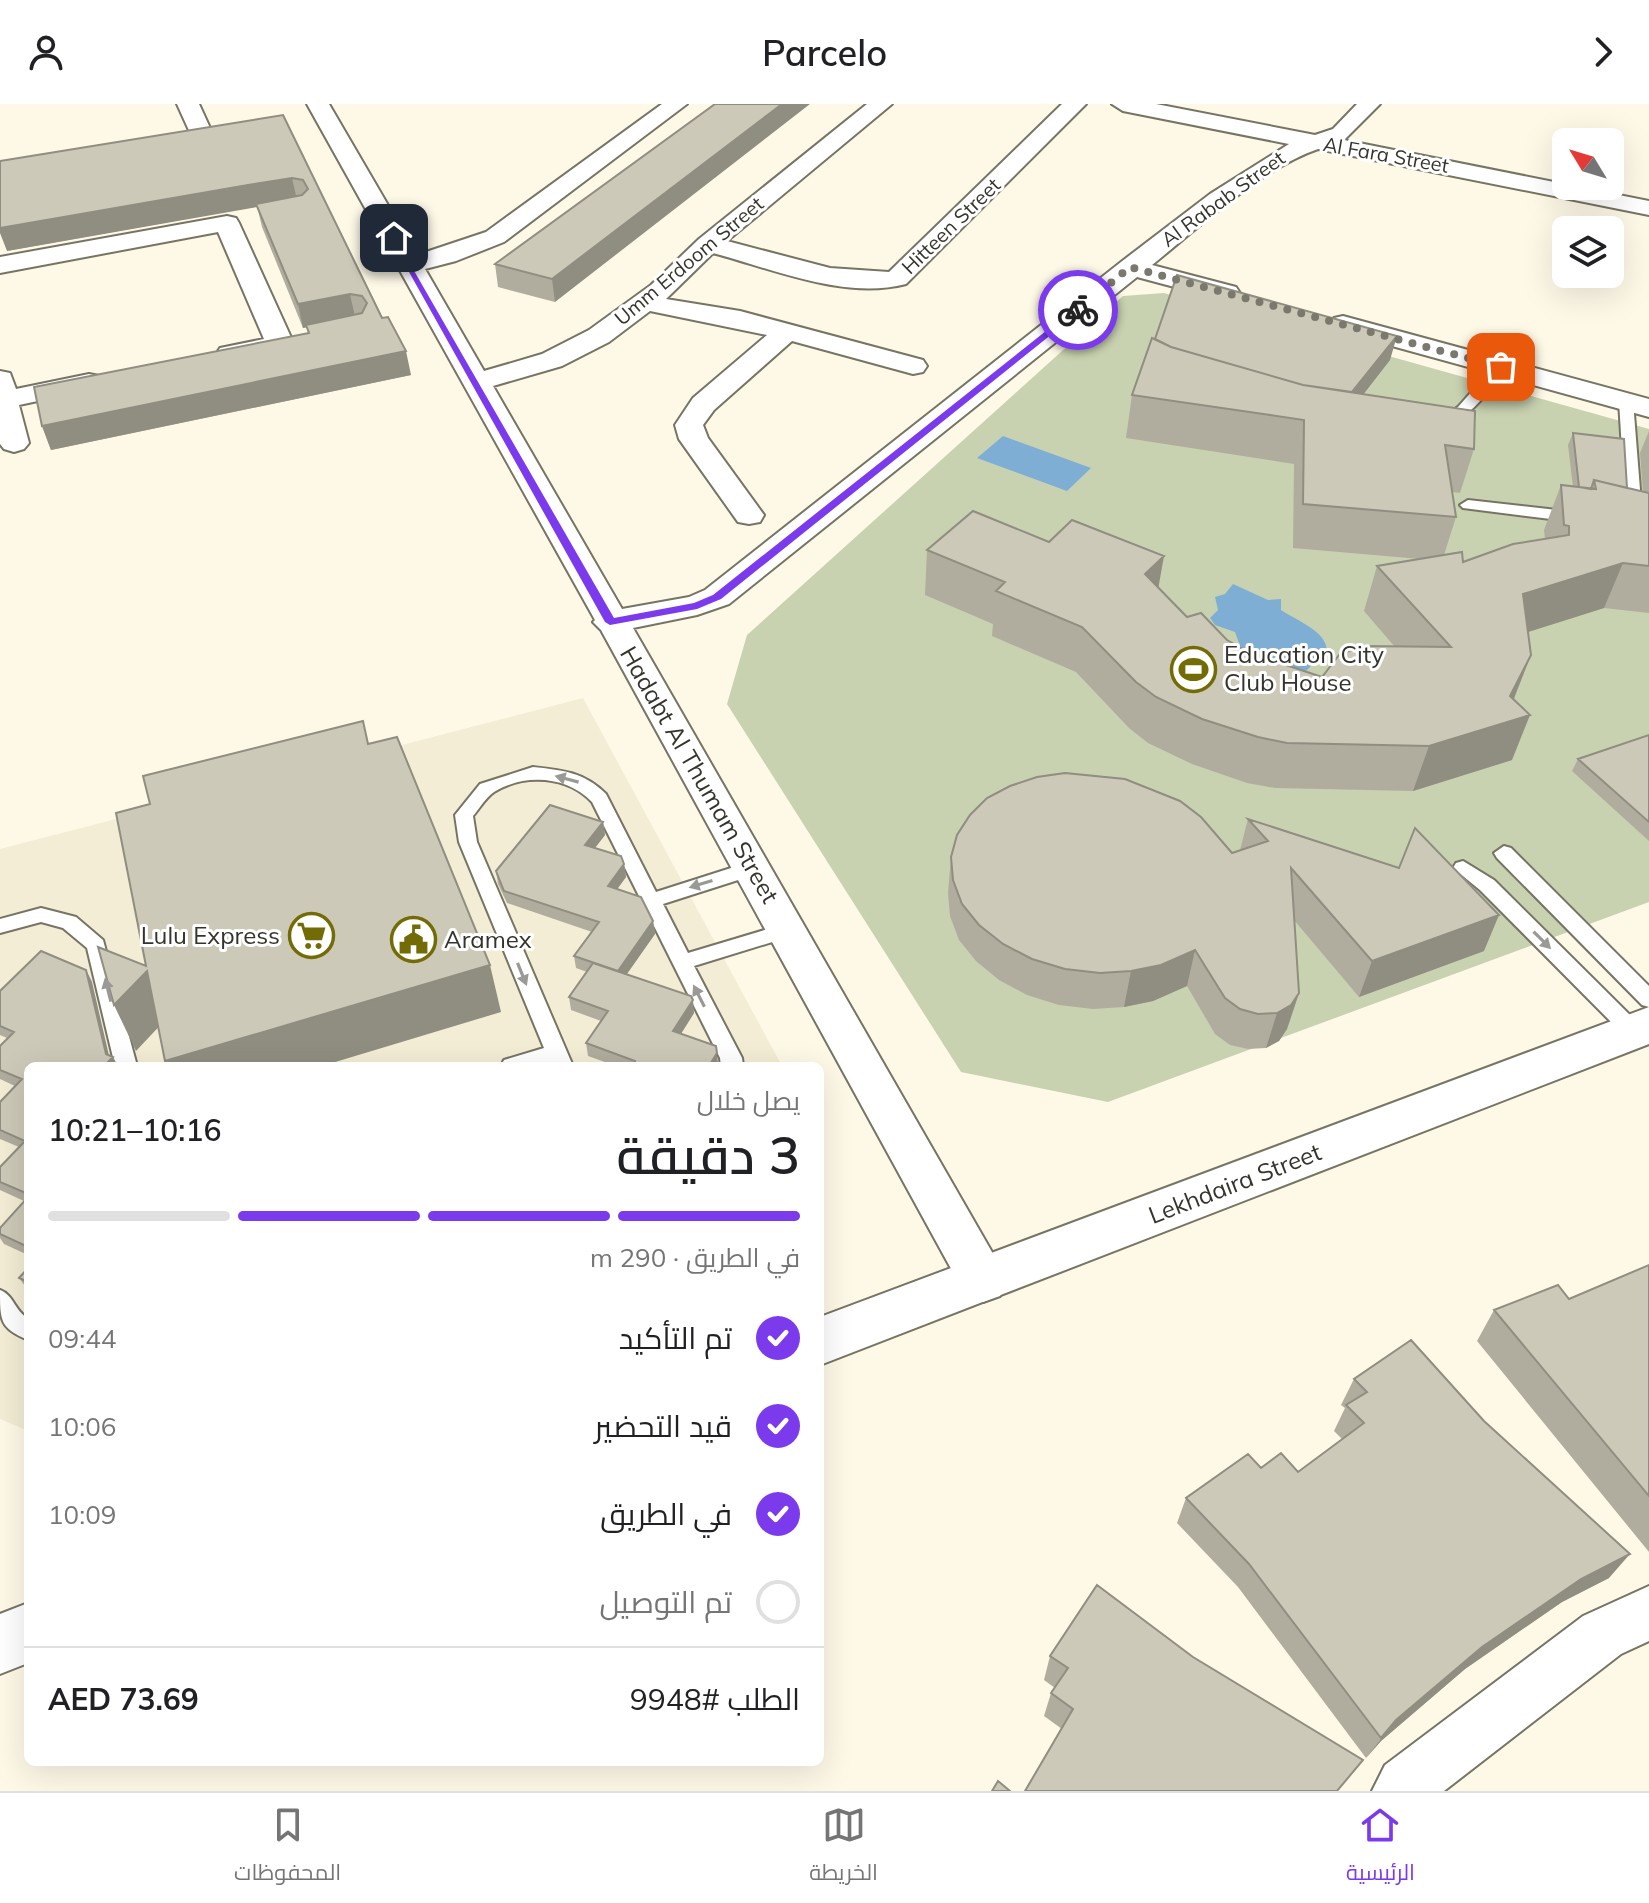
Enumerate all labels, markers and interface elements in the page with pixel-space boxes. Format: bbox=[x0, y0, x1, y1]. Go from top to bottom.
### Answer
icon: person bbox=[24, 30, 68, 74]
text: Parcelo bbox=[762, 30, 887, 75]
icon: forward bbox=[1581, 30, 1625, 74]
north arrow bbox=[1552, 128, 1624, 200]
map controls bbox=[1552, 128, 1624, 288]
street label: Al Fara Street bbox=[1321, 131, 1451, 178]
street label: Al Rabab Street bbox=[1156, 145, 1290, 252]
street label: Hitteen Street bbox=[896, 172, 1005, 279]
street label: Umm Erdoom Street bbox=[609, 191, 768, 330]
pin bbox=[360, 204, 428, 272]
icon: home bbox=[372, 216, 416, 260]
button: layers bbox=[1552, 216, 1624, 288]
courier bbox=[1038, 270, 1118, 350]
icon: bike bbox=[1056, 288, 1100, 332]
pin bbox=[1467, 333, 1535, 401]
icon: bag bbox=[1479, 345, 1523, 389]
place label: Education City Club House bbox=[1224, 639, 1384, 697]
street label: Hadabt Al Thumam Street bbox=[614, 641, 786, 908]
sports icon: Education City Club House bbox=[1169, 645, 1217, 693]
one-way arrow bbox=[554, 773, 579, 785]
one-way arrow bbox=[689, 878, 713, 891]
supermarket icon: Lulu Express bbox=[287, 912, 335, 960]
public building icon: Aramex bbox=[389, 916, 437, 964]
place label: Lulu Express bbox=[141, 920, 280, 950]
place label: Aramex bbox=[444, 924, 532, 954]
one-way arrow bbox=[1532, 931, 1551, 949]
one-way arrow bbox=[516, 962, 529, 986]
one-way arrow bbox=[101, 978, 113, 1003]
one-way arrow bbox=[692, 984, 706, 1007]
text: يصل خلال bbox=[697, 1084, 800, 1117]
text: 10:16–10:21 bbox=[48, 1111, 221, 1149]
text: 3 دقيقة bbox=[616, 1122, 800, 1187]
street label: Lekhdaira Street bbox=[1144, 1136, 1325, 1230]
text: في الطريق · 290 m bbox=[590, 1241, 800, 1274]
icon: check bbox=[756, 1316, 800, 1360]
text: تم التأكيد bbox=[619, 1319, 732, 1357]
text: 09:44 bbox=[48, 1322, 116, 1355]
icon: check bbox=[756, 1404, 800, 1448]
text: قيد التحضير bbox=[594, 1407, 732, 1445]
text: 10:06 bbox=[48, 1410, 116, 1443]
icon: check bbox=[756, 1492, 800, 1536]
text: في الطريق bbox=[600, 1495, 732, 1533]
text: 10:09 bbox=[48, 1498, 116, 1531]
text: تم التوصيل bbox=[600, 1583, 732, 1621]
text: AED 73.69 bbox=[48, 1680, 199, 1718]
text: الطلب #9948 bbox=[630, 1680, 800, 1718]
tab: المحفوظات bbox=[234, 1803, 341, 1893]
tab: الخريطة bbox=[809, 1803, 878, 1893]
tab: الرئيسية bbox=[1346, 1803, 1415, 1893]

